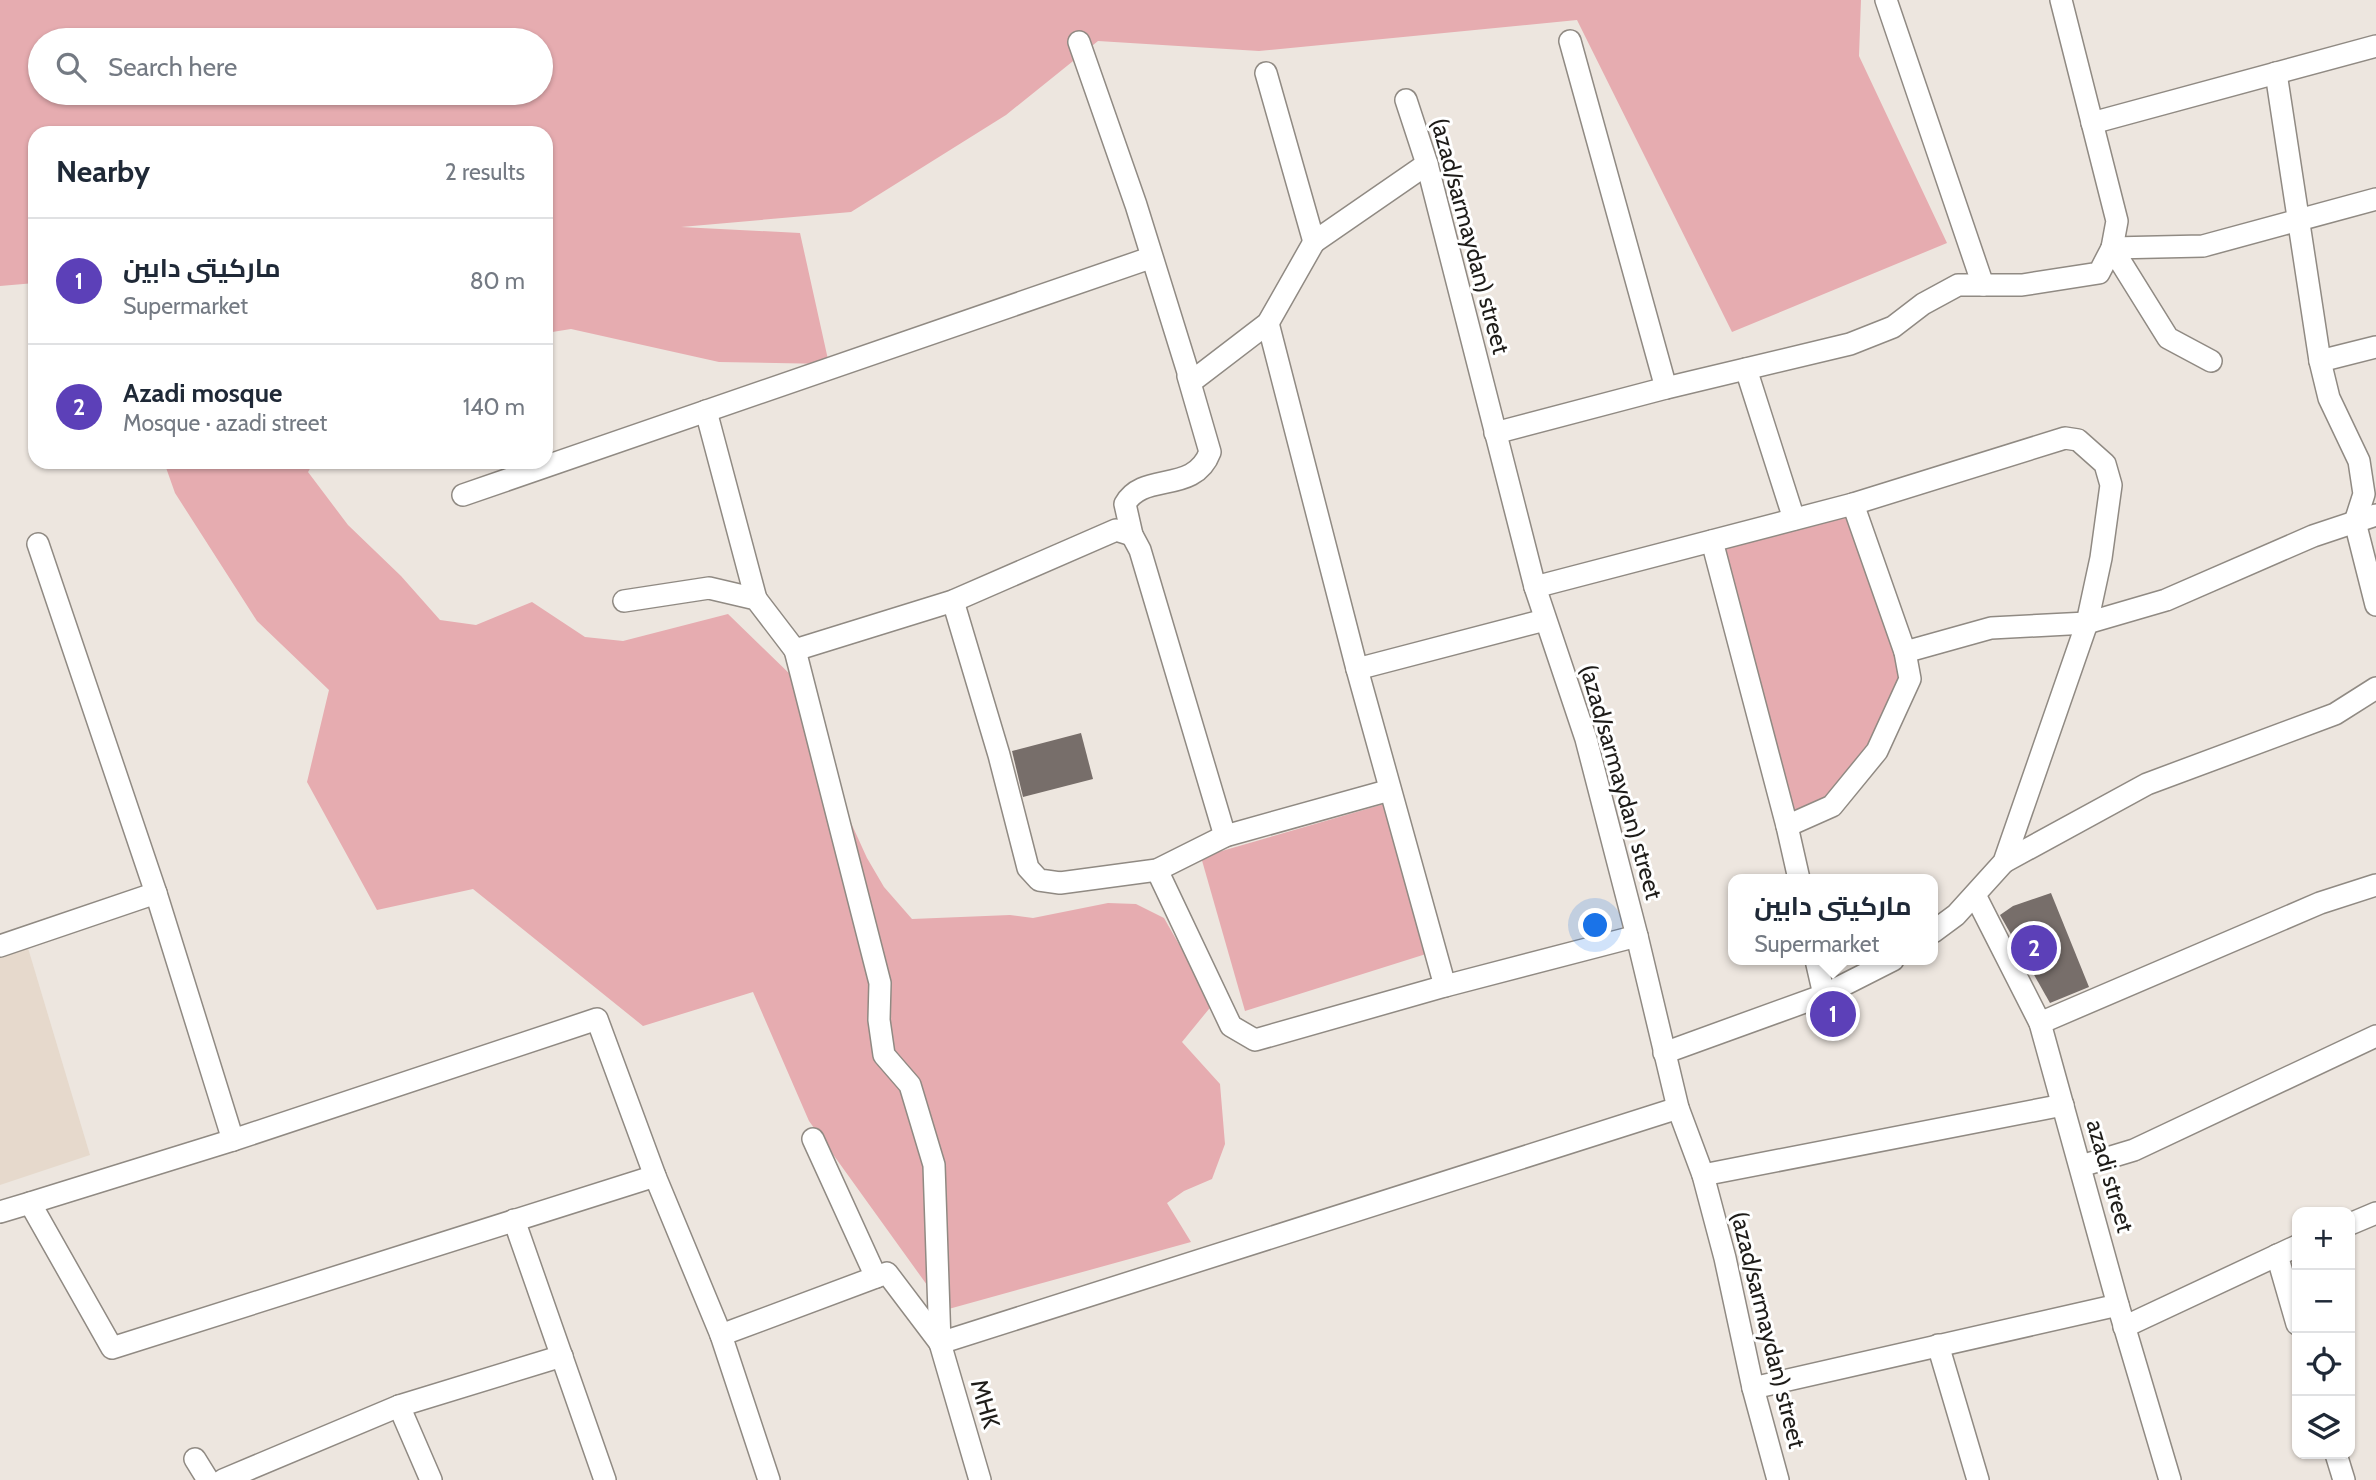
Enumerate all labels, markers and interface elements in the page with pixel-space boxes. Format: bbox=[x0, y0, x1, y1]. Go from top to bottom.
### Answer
search box bbox=[28, 28, 553, 105]
icon: search bbox=[52, 48, 90, 86]
text: Search here bbox=[108, 51, 237, 83]
street label: (azad/sarmaydan) street bbox=[1425, 115, 1516, 357]
text: Nearby bbox=[56, 153, 150, 190]
text: 2 results bbox=[445, 158, 525, 186]
text: ماركيتى دابين bbox=[123, 252, 281, 284]
text: 1 bbox=[75, 267, 83, 295]
text: 80 m bbox=[470, 267, 525, 295]
text: Supermarket bbox=[123, 292, 248, 320]
text: Azadi mosque bbox=[123, 377, 282, 409]
text: 2 bbox=[73, 393, 85, 421]
text: 140 m bbox=[463, 393, 525, 421]
text: Mosque · azadi street bbox=[123, 409, 327, 437]
street label: (azad/sarmaydan) street bbox=[1574, 661, 1669, 903]
popup bbox=[1728, 874, 1938, 965]
text: ماركيتى دابين bbox=[1754, 890, 1912, 922]
your location bbox=[1578, 908, 1612, 942]
pin: 2 bbox=[2011, 922, 2057, 974]
text: Supermarket bbox=[1754, 930, 1879, 958]
pin: 1 bbox=[1810, 988, 1856, 1040]
street label: azadi street bbox=[2081, 1116, 2140, 1236]
map controls bbox=[2292, 1207, 2355, 1459]
button: + bbox=[2292, 1207, 2355, 1270]
street label: (azad/sarmaydan) street bbox=[1725, 1208, 1812, 1451]
button: − bbox=[2292, 1270, 2355, 1333]
button: locate bbox=[2292, 1333, 2355, 1396]
street label: MHK bbox=[965, 1376, 1006, 1432]
button: layers bbox=[2292, 1396, 2355, 1459]

